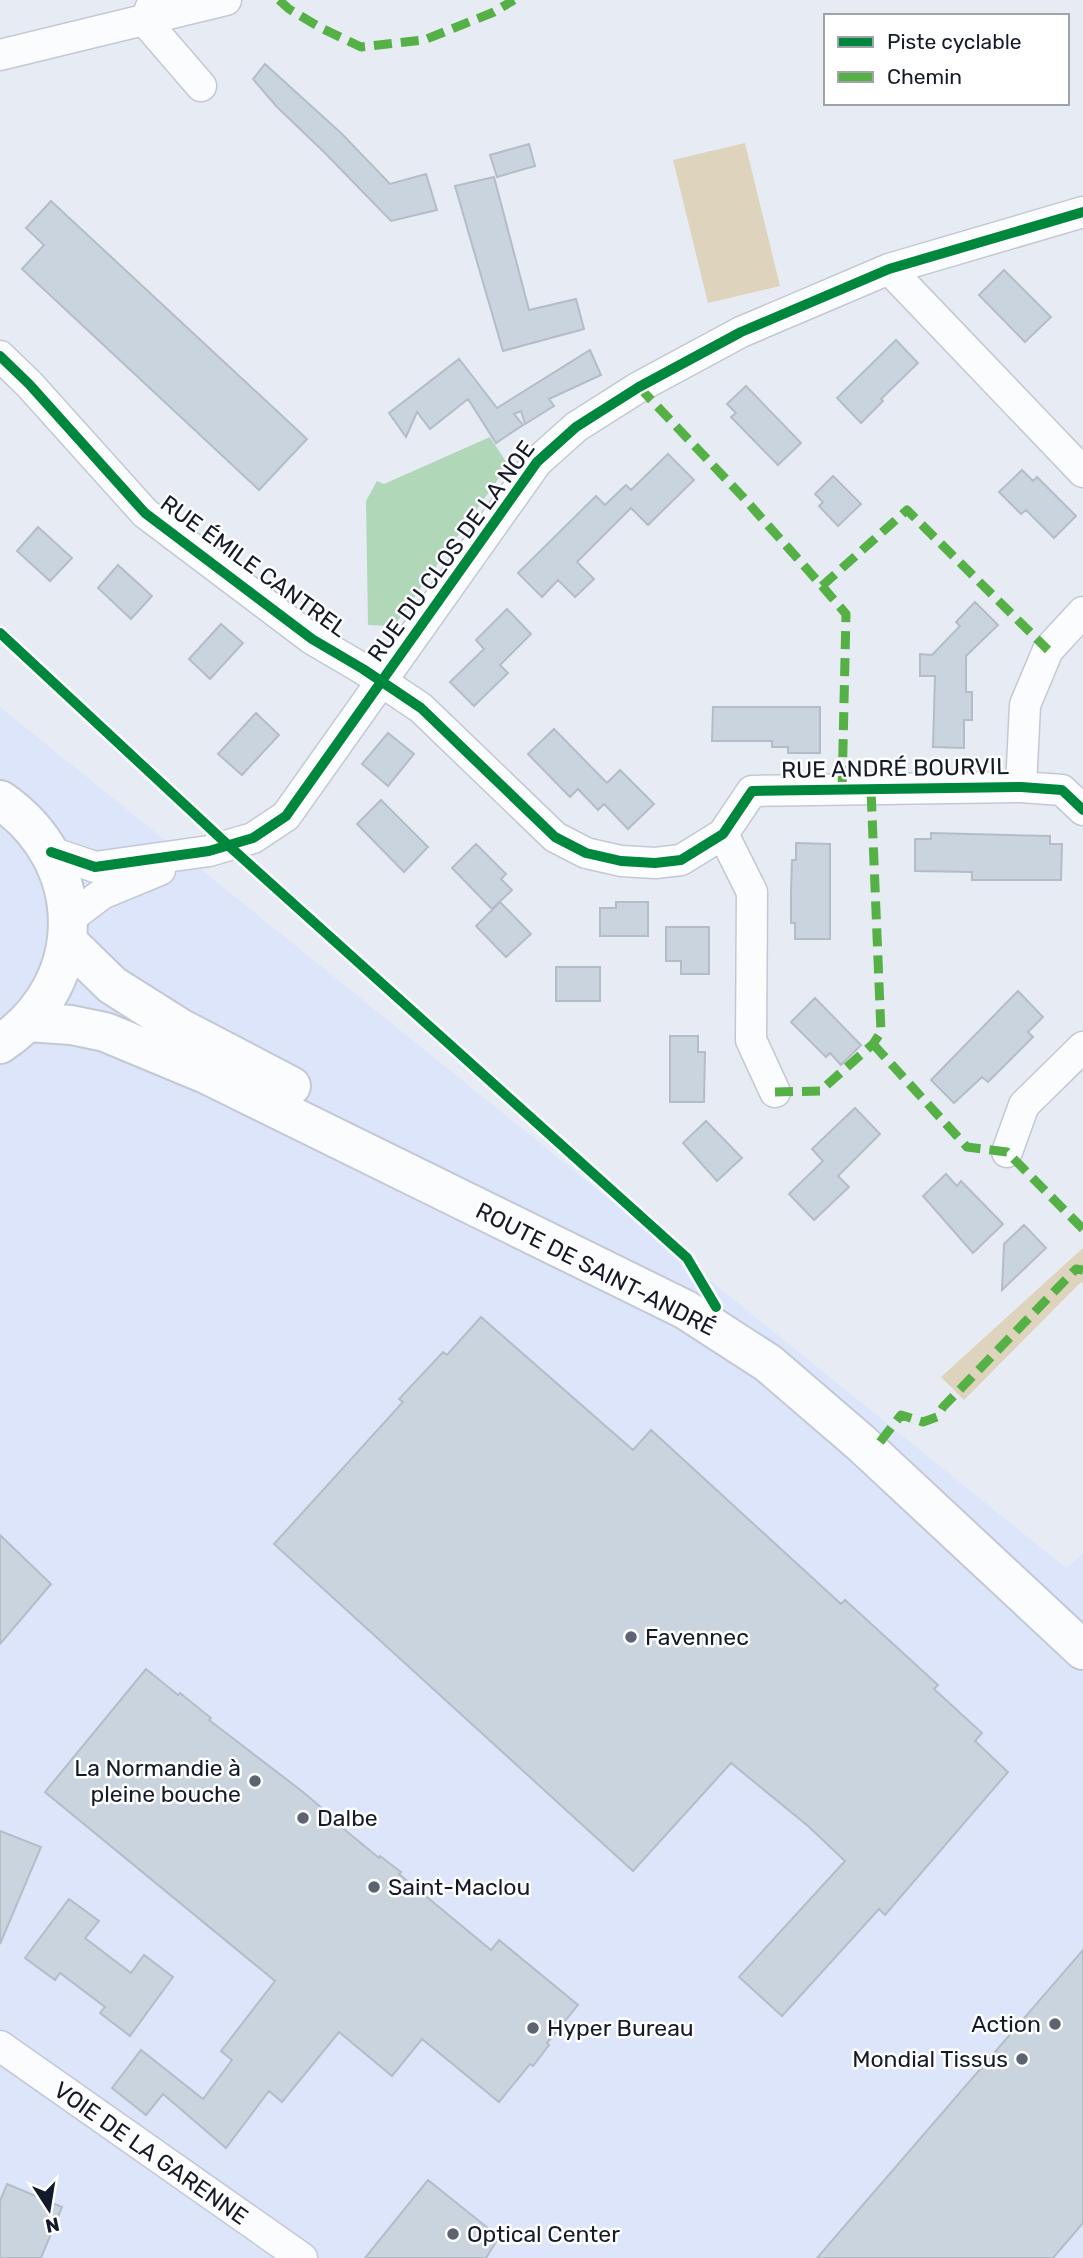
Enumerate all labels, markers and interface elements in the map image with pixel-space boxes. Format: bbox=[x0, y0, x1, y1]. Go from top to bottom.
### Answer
legend bbox=[824, 14, 1069, 105]
text: Piste cyclable bbox=[887, 29, 1022, 54]
text: Chemin bbox=[887, 64, 962, 89]
street label: RUE DU CLOS DE LA NOE bbox=[361, 435, 541, 667]
street label: RUE ÉMILE CANTREL bbox=[155, 489, 353, 643]
street label: RUE ANDRÉ BOURVIL bbox=[781, 752, 1009, 784]
street label: ROUTE DE SAINT-ANDRÉ bbox=[471, 1196, 721, 1342]
place label: Favennec bbox=[645, 1623, 749, 1651]
marker: Favennec bbox=[623, 1629, 639, 1645]
place label: La Normandie à pleine bouche bbox=[74, 1754, 241, 1808]
marker: La Normandie à pleine bouche bbox=[247, 1773, 263, 1789]
place label: Dalbe bbox=[317, 1804, 378, 1832]
marker: Dalbe bbox=[295, 1810, 311, 1826]
place label: Saint-Maclou bbox=[388, 1873, 530, 1901]
marker: Saint-Maclou bbox=[366, 1879, 382, 1895]
place label: Action bbox=[971, 2010, 1041, 2038]
place label: Hyper Bureau bbox=[547, 2014, 694, 2042]
marker: Action bbox=[1047, 2016, 1063, 2032]
marker: Hyper Bureau bbox=[525, 2020, 541, 2036]
place label: Mondial Tissus bbox=[852, 2045, 1008, 2073]
marker: Mondial Tissus bbox=[1014, 2051, 1030, 2067]
street label: VOIE DE LA GARENNE bbox=[48, 2075, 254, 2231]
north arrow bbox=[14, 2174, 84, 2244]
place label: Optical Center bbox=[467, 2220, 620, 2248]
marker: Optical Center bbox=[445, 2226, 461, 2242]

